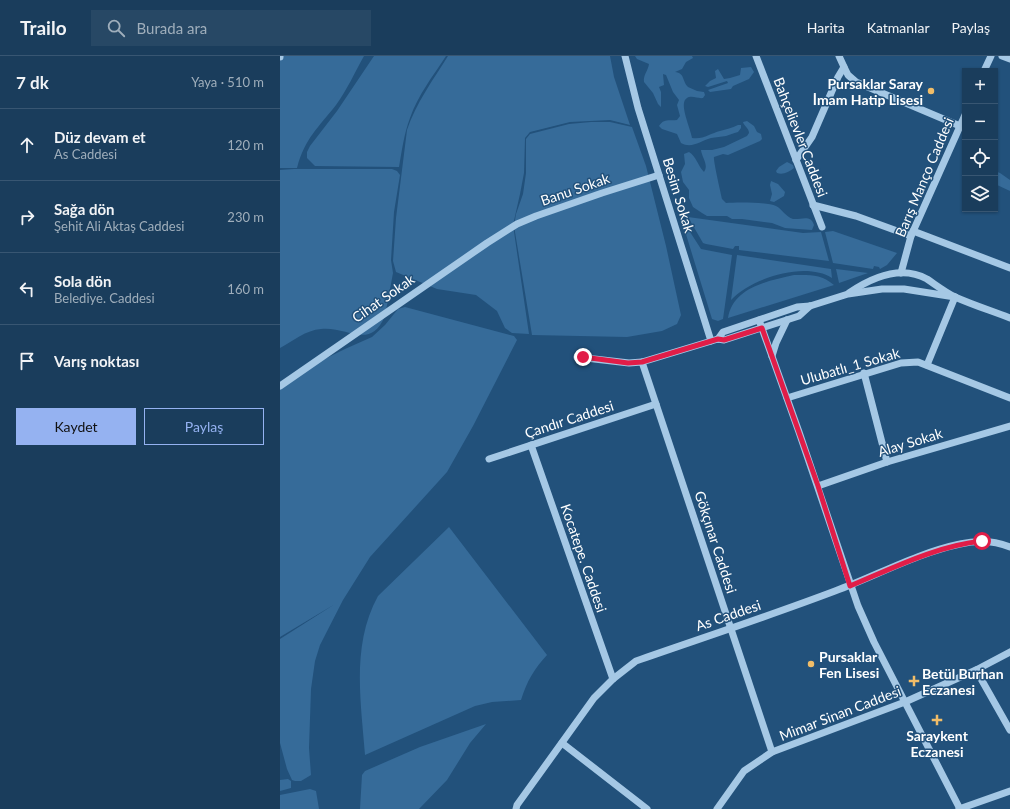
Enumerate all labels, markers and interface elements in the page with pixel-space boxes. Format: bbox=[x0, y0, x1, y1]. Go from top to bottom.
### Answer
search box bbox=[91, 10, 371, 46]
text: Trailo bbox=[20, 16, 67, 39]
icon: search bbox=[105, 17, 127, 39]
text: Burada ara bbox=[137, 19, 207, 37]
text: Harita bbox=[807, 19, 845, 36]
text: Katmanlar bbox=[867, 19, 929, 36]
text: Paylaş bbox=[951, 19, 990, 36]
map controls bbox=[962, 68, 998, 212]
button: + bbox=[962, 68, 998, 104]
text: 7 dk bbox=[16, 72, 49, 93]
text: Yaya · 510 m bbox=[191, 74, 264, 90]
street label: Bahçelievler Caddesi bbox=[770, 75, 832, 199]
place label: Pursaklar Saray İmam Hatip Lisesi bbox=[813, 75, 924, 108]
marker: Pursaklar Saray İmam Hatip Lisesi bbox=[926, 86, 936, 96]
button: − bbox=[962, 104, 998, 140]
street label: Barış Manço Caddesi bbox=[891, 115, 957, 239]
text: Düz devam et bbox=[54, 128, 146, 146]
icon: ahead bbox=[16, 134, 38, 156]
text: 120 m bbox=[227, 137, 264, 153]
button: locate bbox=[962, 140, 998, 176]
text: As Caddesi bbox=[54, 146, 117, 162]
street label: Besim Sokak bbox=[660, 155, 699, 235]
street label: Banu Sokak bbox=[538, 169, 613, 209]
button: layers bbox=[962, 176, 998, 212]
text: Sağa dön bbox=[54, 200, 115, 218]
icon: right bbox=[16, 206, 38, 228]
text: 230 m bbox=[227, 209, 264, 225]
text: Şehit Ali Aktaş Caddesi bbox=[54, 218, 184, 234]
street label: Cihat Sokak bbox=[348, 270, 418, 326]
text: Sola dön bbox=[54, 272, 111, 290]
icon: left bbox=[16, 278, 38, 300]
text: 160 m bbox=[227, 281, 264, 297]
text: Belediye. Caddesi bbox=[54, 290, 155, 306]
street label: Ulubatlı_1 Sokak bbox=[798, 343, 902, 388]
route end bbox=[574, 348, 592, 366]
icon: arrive bbox=[16, 350, 38, 372]
text: Varış noktası bbox=[54, 352, 139, 370]
street label: Çandır Caddesi bbox=[522, 397, 616, 441]
button: Kaydet bbox=[16, 408, 136, 445]
button: Paylaş bbox=[144, 408, 264, 445]
street label: Alay Sokak bbox=[876, 424, 945, 460]
street label: Gökçınar Caddesi bbox=[691, 489, 741, 595]
street label: Kocatepe. Caddesi bbox=[557, 502, 611, 614]
route start bbox=[973, 532, 991, 550]
street label: As Caddesi bbox=[693, 596, 763, 634]
place label: Pursaklar Fen Lisesi bbox=[819, 648, 879, 681]
marker: Pursaklar Fen Lisesi bbox=[806, 659, 816, 669]
place label: Betül Burhan Eczanesi bbox=[922, 665, 1004, 698]
marker: Betül Burhan Eczanesi bbox=[909, 676, 919, 686]
street label: Mimar Sinan Caddesi bbox=[777, 682, 903, 744]
marker: Saraykent Eczanesi bbox=[932, 715, 942, 725]
place label: Saraykent Eczanesi bbox=[906, 727, 969, 760]

